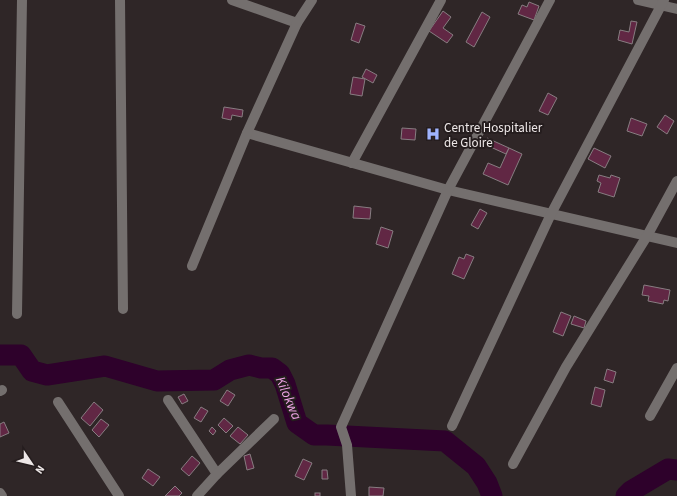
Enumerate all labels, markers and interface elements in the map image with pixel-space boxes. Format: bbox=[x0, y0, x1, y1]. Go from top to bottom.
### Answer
place label: Centre Hospitalier de Gloire bbox=[444, 119, 543, 152]
hospital icon: Centre Hospitalier de Gloire bbox=[425, 126, 441, 142]
water label: Kilokwa bbox=[270, 373, 306, 424]
north arrow bbox=[12, 444, 52, 484]
text: N bbox=[32, 462, 48, 477]

